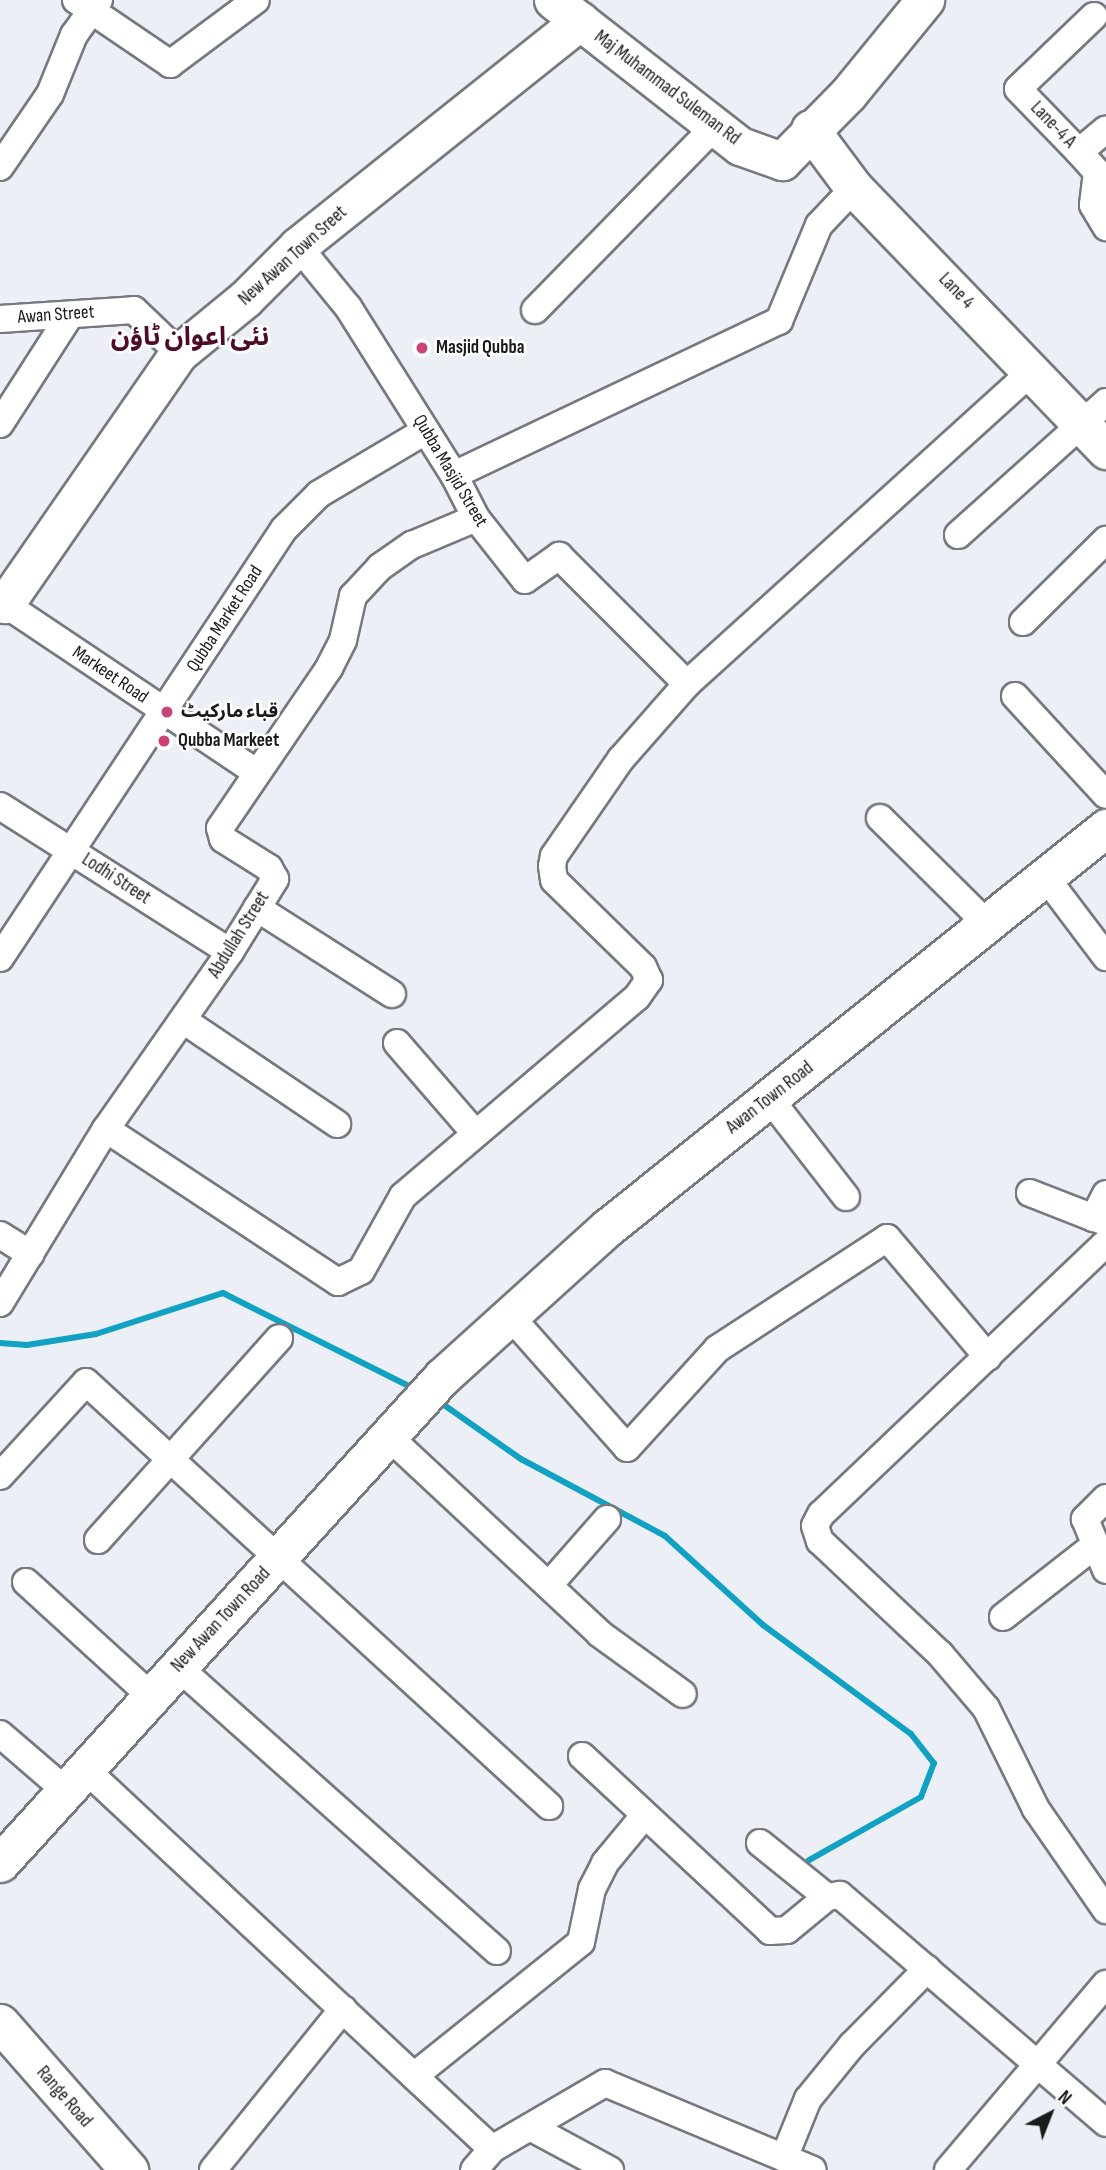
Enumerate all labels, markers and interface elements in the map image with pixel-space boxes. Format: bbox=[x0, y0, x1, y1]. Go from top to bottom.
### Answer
street label: Maj Muhammad Suleman Rd bbox=[590, 26, 744, 150]
street label: Lane-4 A bbox=[1025, 97, 1081, 153]
street label: New Awan Town Sreet bbox=[234, 201, 352, 311]
street label: Lane 4 bbox=[934, 268, 978, 314]
street label: Awan Street bbox=[17, 301, 95, 329]
district label: نئی اعوان ٹاؤن bbox=[111, 322, 269, 354]
place label: Masjid Qubba bbox=[436, 337, 524, 359]
marker: Masjid Qubba bbox=[414, 340, 430, 356]
street label: Qubba Masjid Street bbox=[408, 411, 492, 531]
street label: Qubba Market Road bbox=[182, 561, 268, 677]
street label: Markeet Road bbox=[68, 641, 152, 709]
place label: قباء مارکیٹ bbox=[181, 701, 278, 723]
marker: قباء مارکیٹ bbox=[159, 704, 175, 720]
place label: Qubba Markeet bbox=[178, 730, 279, 752]
marker: Qubba Markeet bbox=[156, 733, 172, 749]
street label: Lodhi Street bbox=[77, 848, 155, 910]
street label: Abdullah Street bbox=[203, 888, 275, 982]
street label: Awan Town Road bbox=[722, 1057, 818, 1139]
street label: New Awan Town Road bbox=[166, 1563, 276, 1677]
street label: Range Road bbox=[31, 2062, 97, 2132]
north arrow bbox=[1015, 2079, 1085, 2149]
text: N bbox=[1053, 2086, 1076, 2110]

